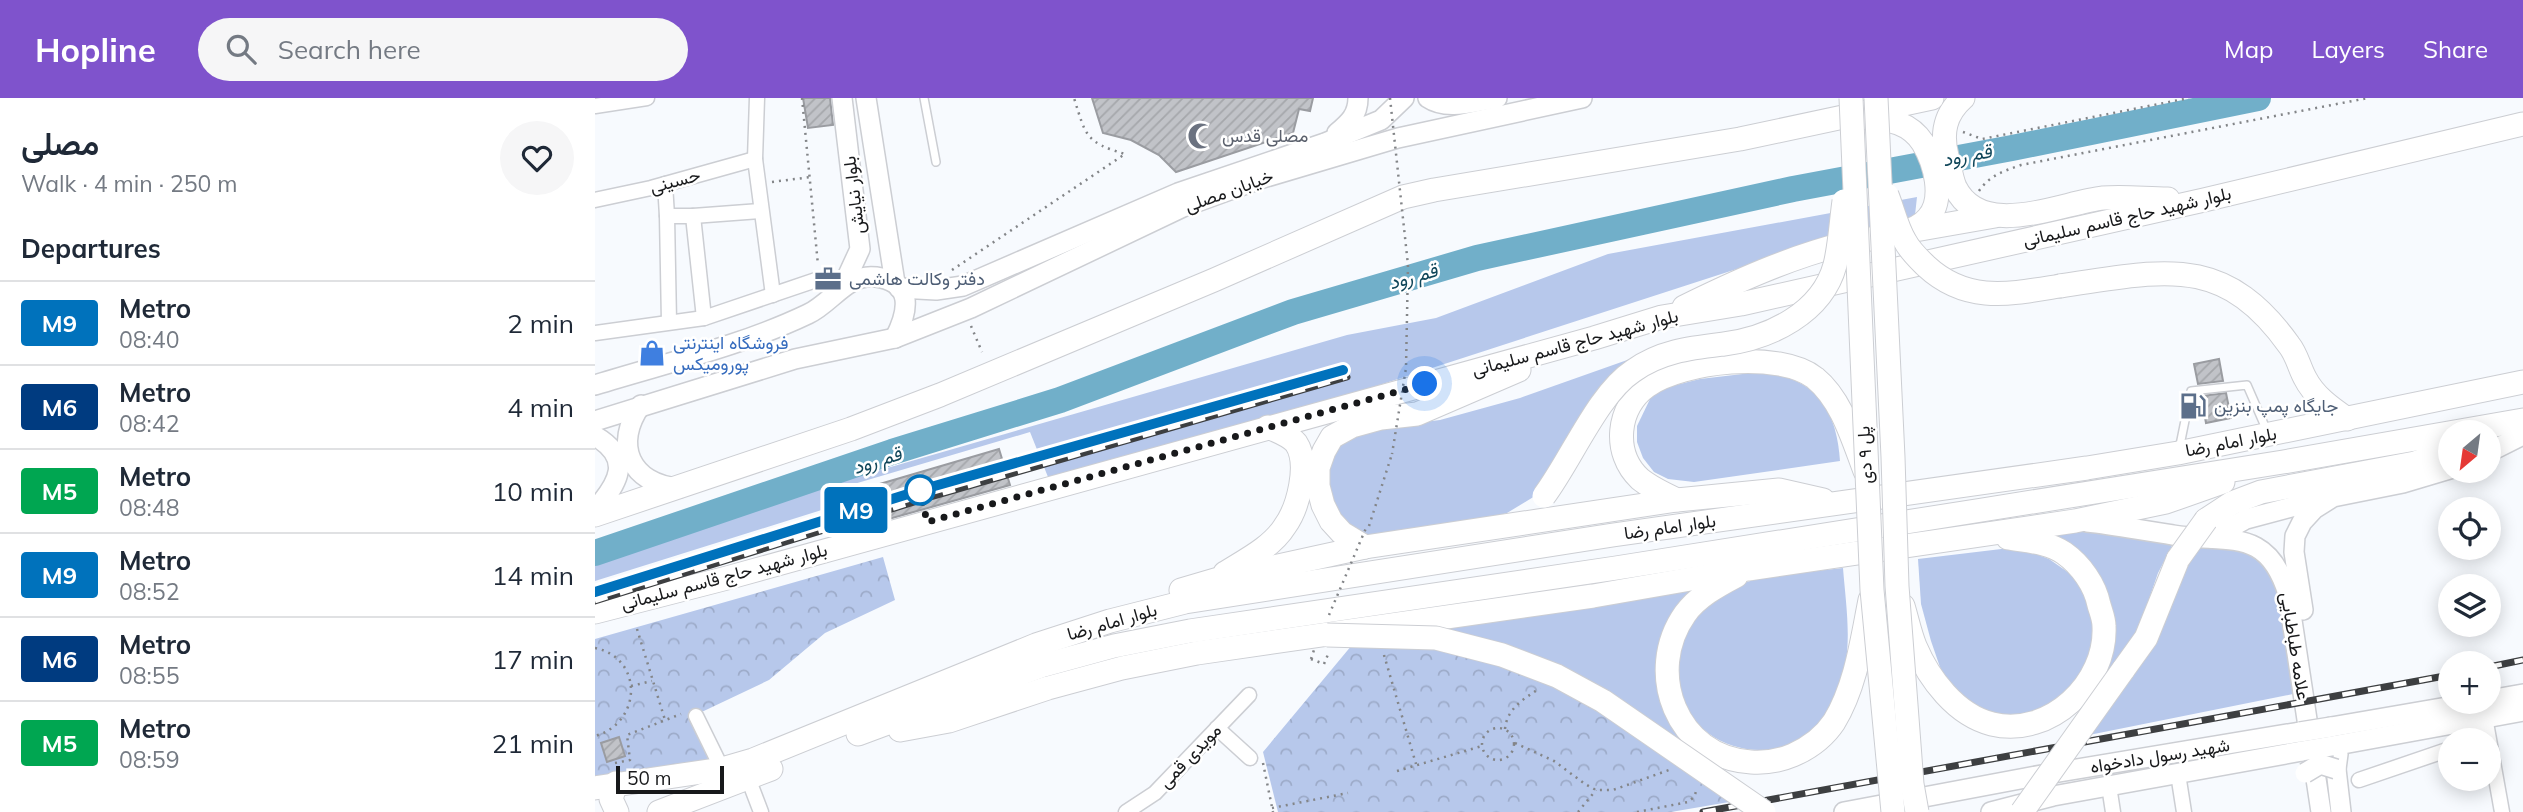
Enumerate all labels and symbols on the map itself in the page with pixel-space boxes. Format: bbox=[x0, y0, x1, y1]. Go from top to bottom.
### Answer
mosque icon: مصلی قدس bbox=[1186, 121, 1216, 151]
place label: مصلی قدس bbox=[1222, 124, 1308, 147]
water label: قم رود bbox=[1940, 138, 1996, 172]
street label: بلوار نیایش bbox=[837, 155, 870, 235]
street label: حسینی bbox=[647, 163, 703, 198]
street label: خیابان مصلی bbox=[1181, 164, 1276, 217]
street label: بلوار شهید حاج قاسم سلیمانی bbox=[2020, 181, 2234, 253]
water label: قم رود bbox=[1386, 257, 1443, 295]
office icon: دفتر وکالت هاشمی bbox=[813, 264, 843, 294]
place label: دفتر وکالت هاشمی bbox=[849, 267, 985, 290]
street label: بلوار شهید حاج قاسم سلیمانی bbox=[1469, 304, 1681, 382]
place label: فروشگاه اینترنتی پورومیکس bbox=[673, 331, 788, 376]
shop icon: فروشگاه اینترنتی پورومیکس bbox=[637, 338, 667, 368]
your location bbox=[1407, 366, 1442, 401]
fuel station icon: جایگاه پمپ بنزین bbox=[2178, 391, 2208, 421]
place label: جایگاه پمپ بنزین bbox=[2214, 394, 2338, 418]
north arrow bbox=[2438, 420, 2501, 483]
street label: بلوار امام رضا bbox=[2183, 421, 2279, 463]
street label: پل ۹ دی bbox=[1852, 426, 1878, 484]
water label: قم رود bbox=[850, 440, 907, 480]
unlabelled marker bbox=[905, 475, 935, 505]
line badge: M9 bbox=[825, 487, 887, 533]
street label: بلوار امام رضا bbox=[1623, 509, 1717, 545]
street label: بلوار شهید حاج قاسم سلیمانی bbox=[618, 538, 830, 616]
street label: علامه طباطبایی bbox=[2276, 590, 2315, 702]
street label: بلوار امام رضا bbox=[1064, 598, 1160, 646]
street label: مویدی قمی bbox=[1153, 719, 1226, 793]
street label: شهید رسول دادخواه bbox=[2088, 733, 2231, 778]
scale bar bbox=[616, 763, 725, 795]

